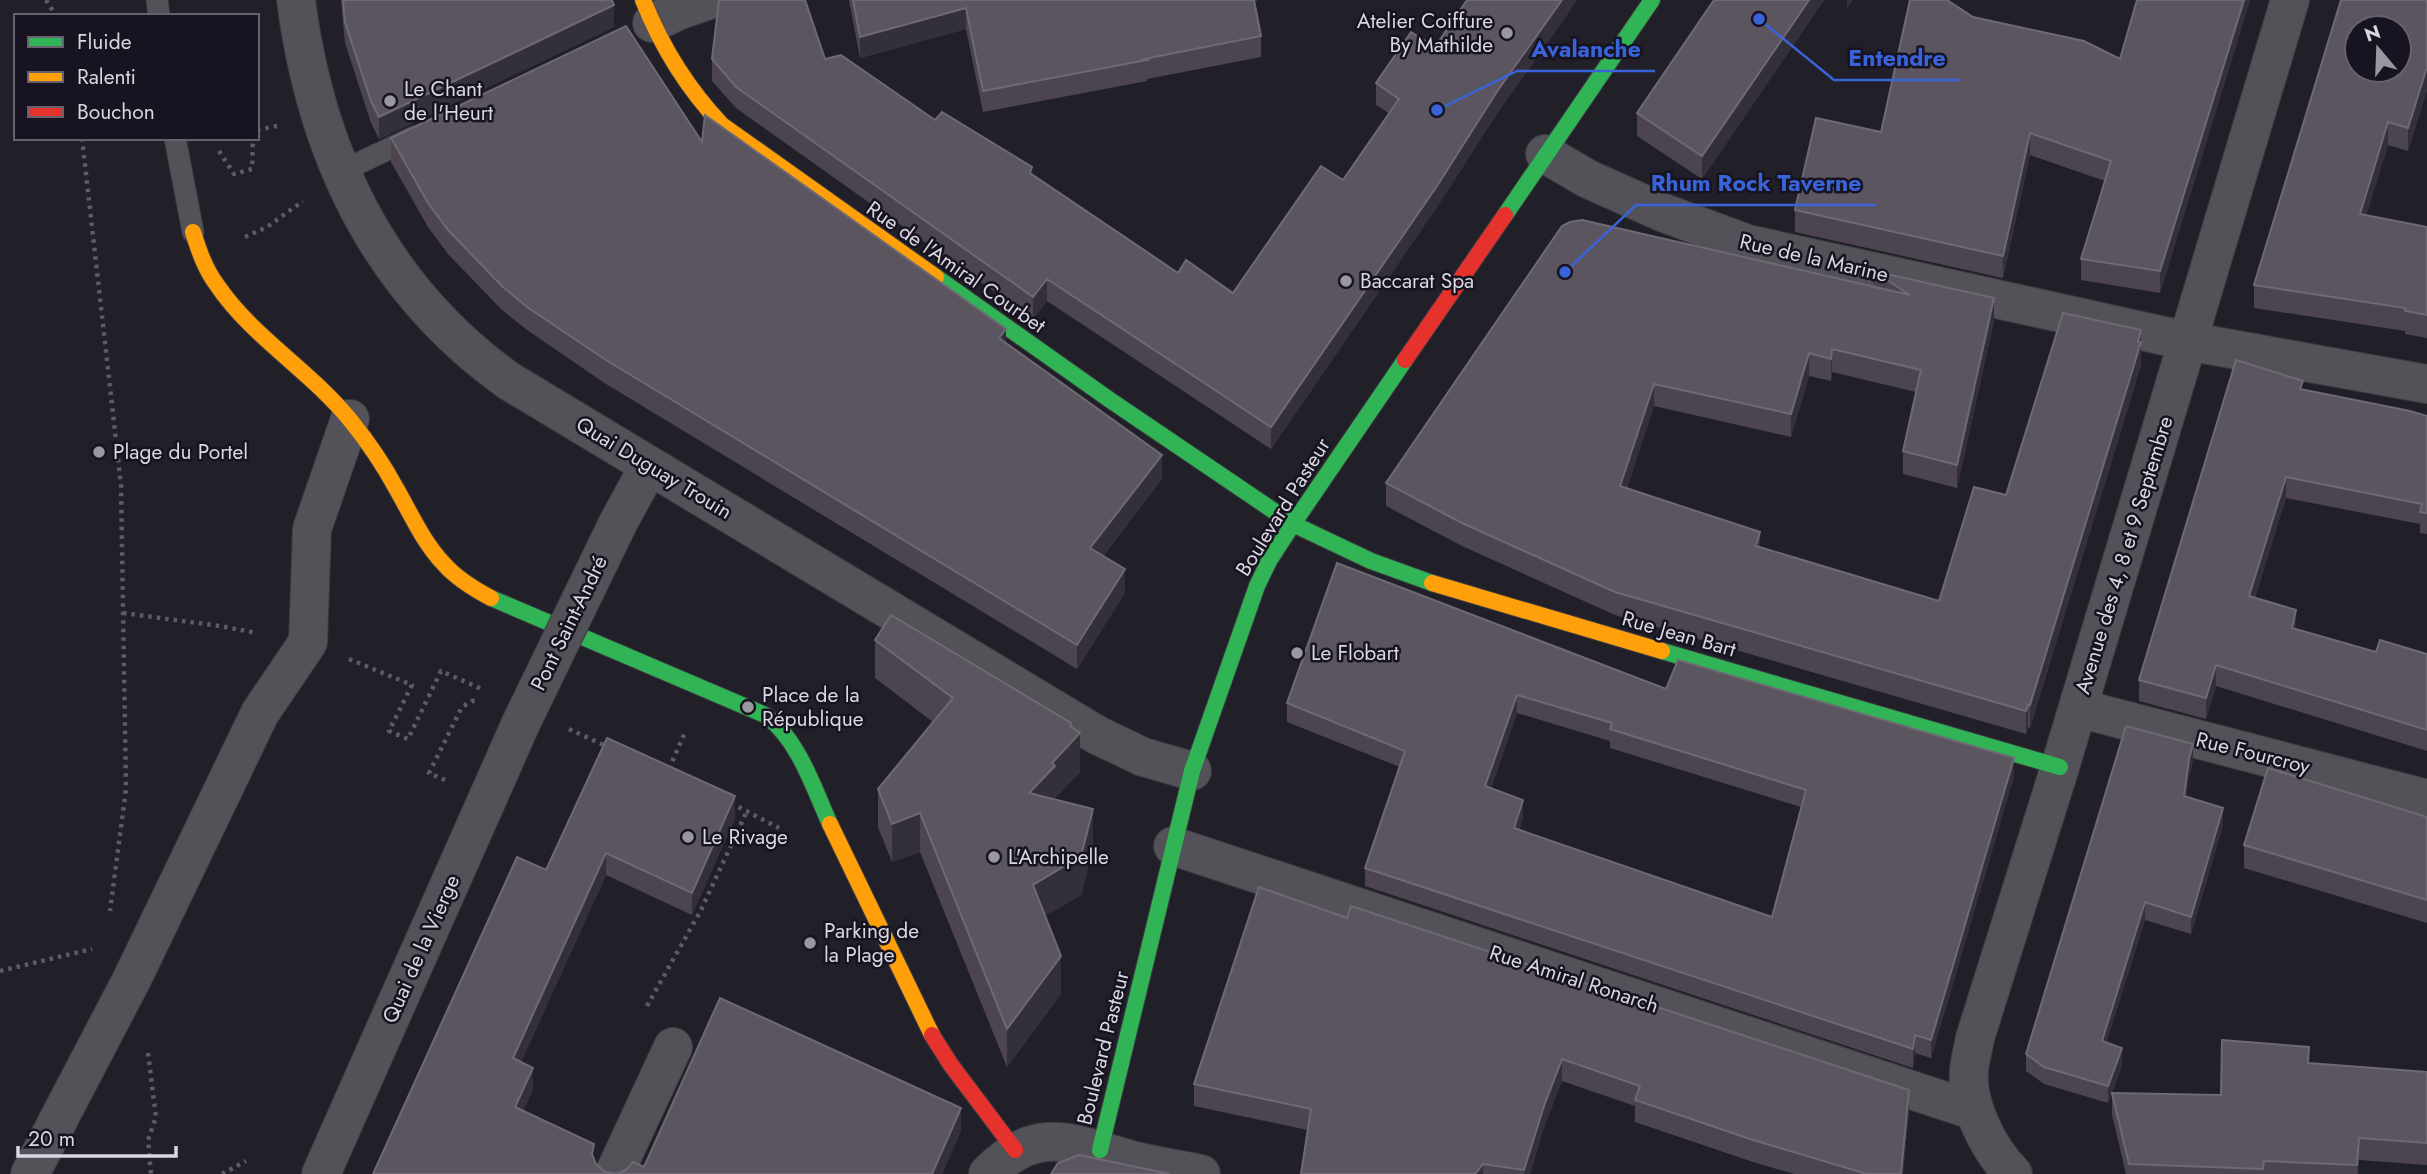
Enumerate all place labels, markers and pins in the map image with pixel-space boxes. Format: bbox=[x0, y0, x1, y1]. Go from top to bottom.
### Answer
place label: Atelier Coiffure By Mathilde bbox=[1357, 6, 1493, 60]
marker: Atelier Coiffure By Mathilde bbox=[1499, 25, 1515, 41]
callout: Avalanche bbox=[1517, 27, 1655, 71]
callout: Entendre bbox=[1834, 36, 1960, 80]
place label: Le Chant de l'Heurt bbox=[404, 74, 493, 128]
marker: Le Chant de l'Heurt bbox=[382, 93, 398, 109]
callout: Rhum Rock Taverne bbox=[1636, 161, 1875, 205]
place label: Baccarat Spa bbox=[1360, 266, 1474, 296]
marker: Baccarat Spa bbox=[1338, 273, 1354, 289]
place label: Plage du Portel bbox=[113, 437, 248, 467]
marker: Plage du Portel bbox=[91, 444, 107, 460]
place label: Le Flobart bbox=[1311, 638, 1399, 668]
marker: Le Flobart bbox=[1289, 645, 1305, 661]
place label: Place de la République bbox=[762, 680, 864, 734]
marker: Place de la République bbox=[740, 699, 756, 715]
place label: Le Rivage bbox=[702, 822, 788, 852]
marker: Le Rivage bbox=[680, 829, 696, 845]
place label: L'Archipelle bbox=[1008, 842, 1109, 872]
marker: L'Archipelle bbox=[986, 849, 1002, 865]
place label: Parking de la Plage bbox=[824, 916, 919, 970]
marker: Parking de la Plage bbox=[802, 935, 818, 951]

